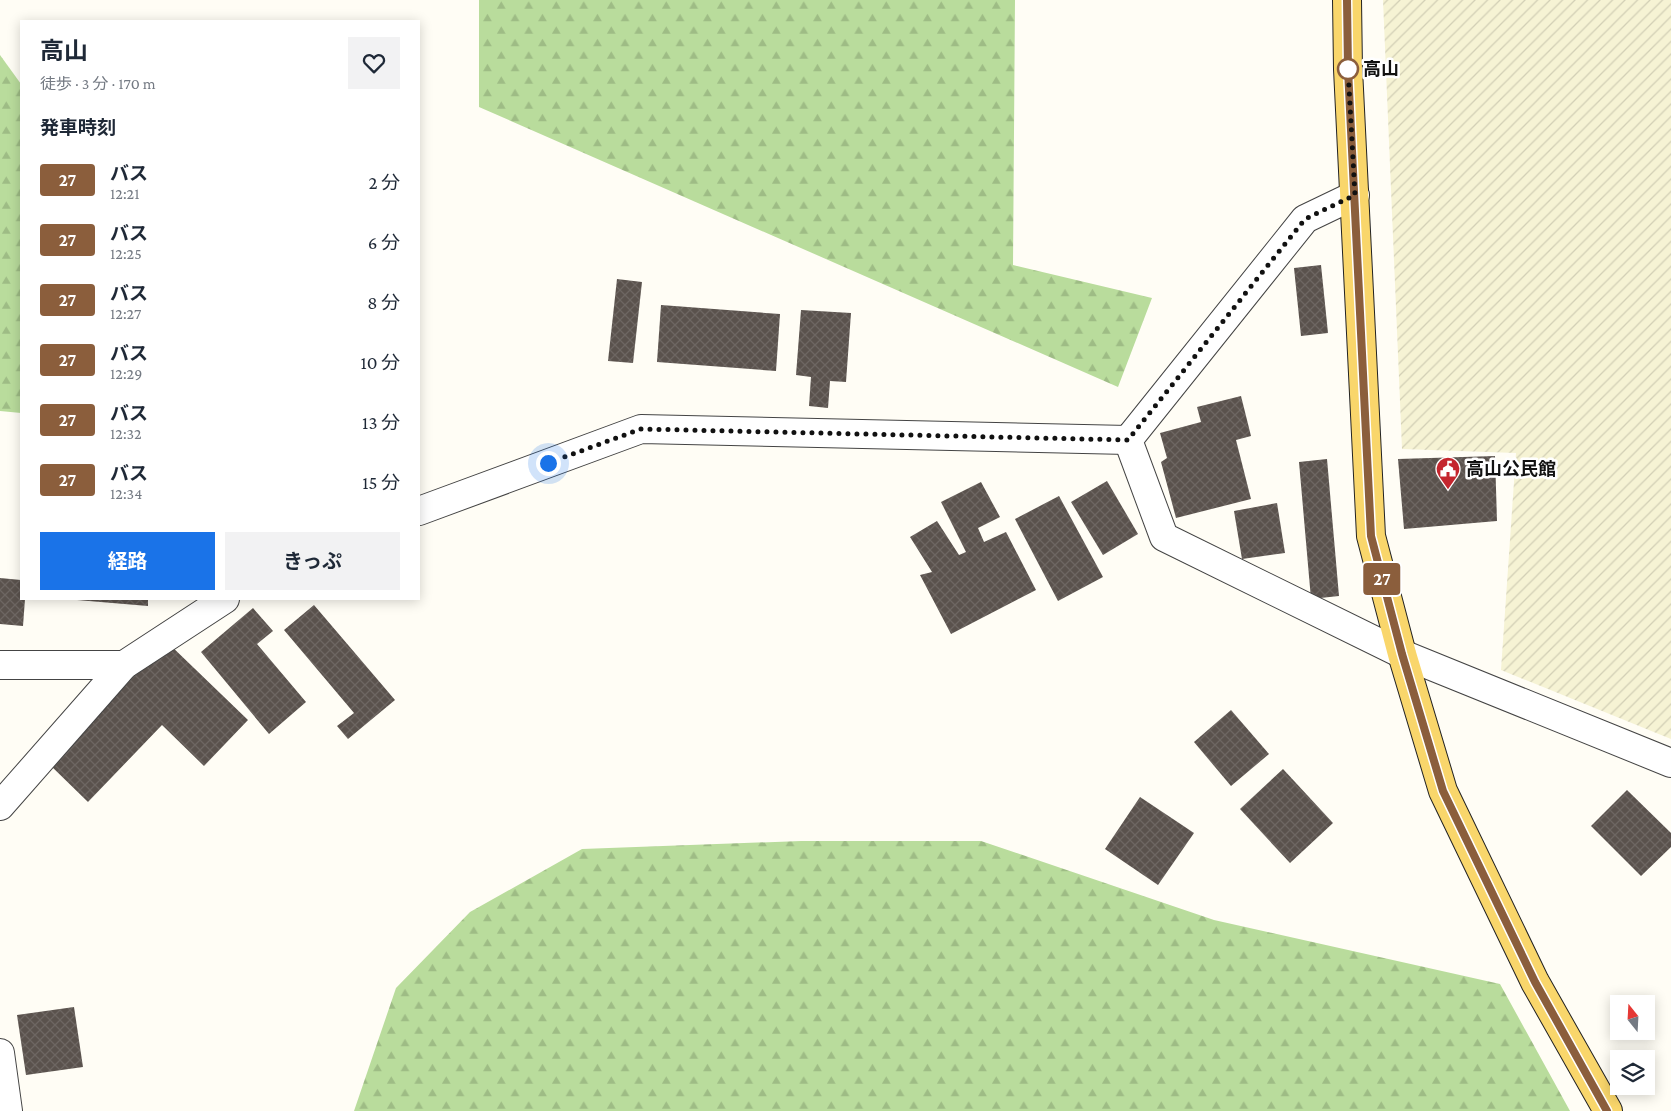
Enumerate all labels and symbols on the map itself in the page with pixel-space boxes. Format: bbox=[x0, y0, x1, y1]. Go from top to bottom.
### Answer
marker: 高山 bbox=[1337, 58, 1359, 80]
place label: 高山 bbox=[1363, 59, 1399, 79]
your location bbox=[536, 451, 561, 476]
public building icon: 高山公民館 bbox=[1435, 456, 1461, 490]
place label: 高山公民館 bbox=[1466, 459, 1556, 479]
line badge: 27 bbox=[1360, 563, 1404, 595]
north arrow bbox=[1610, 995, 1655, 1040]

